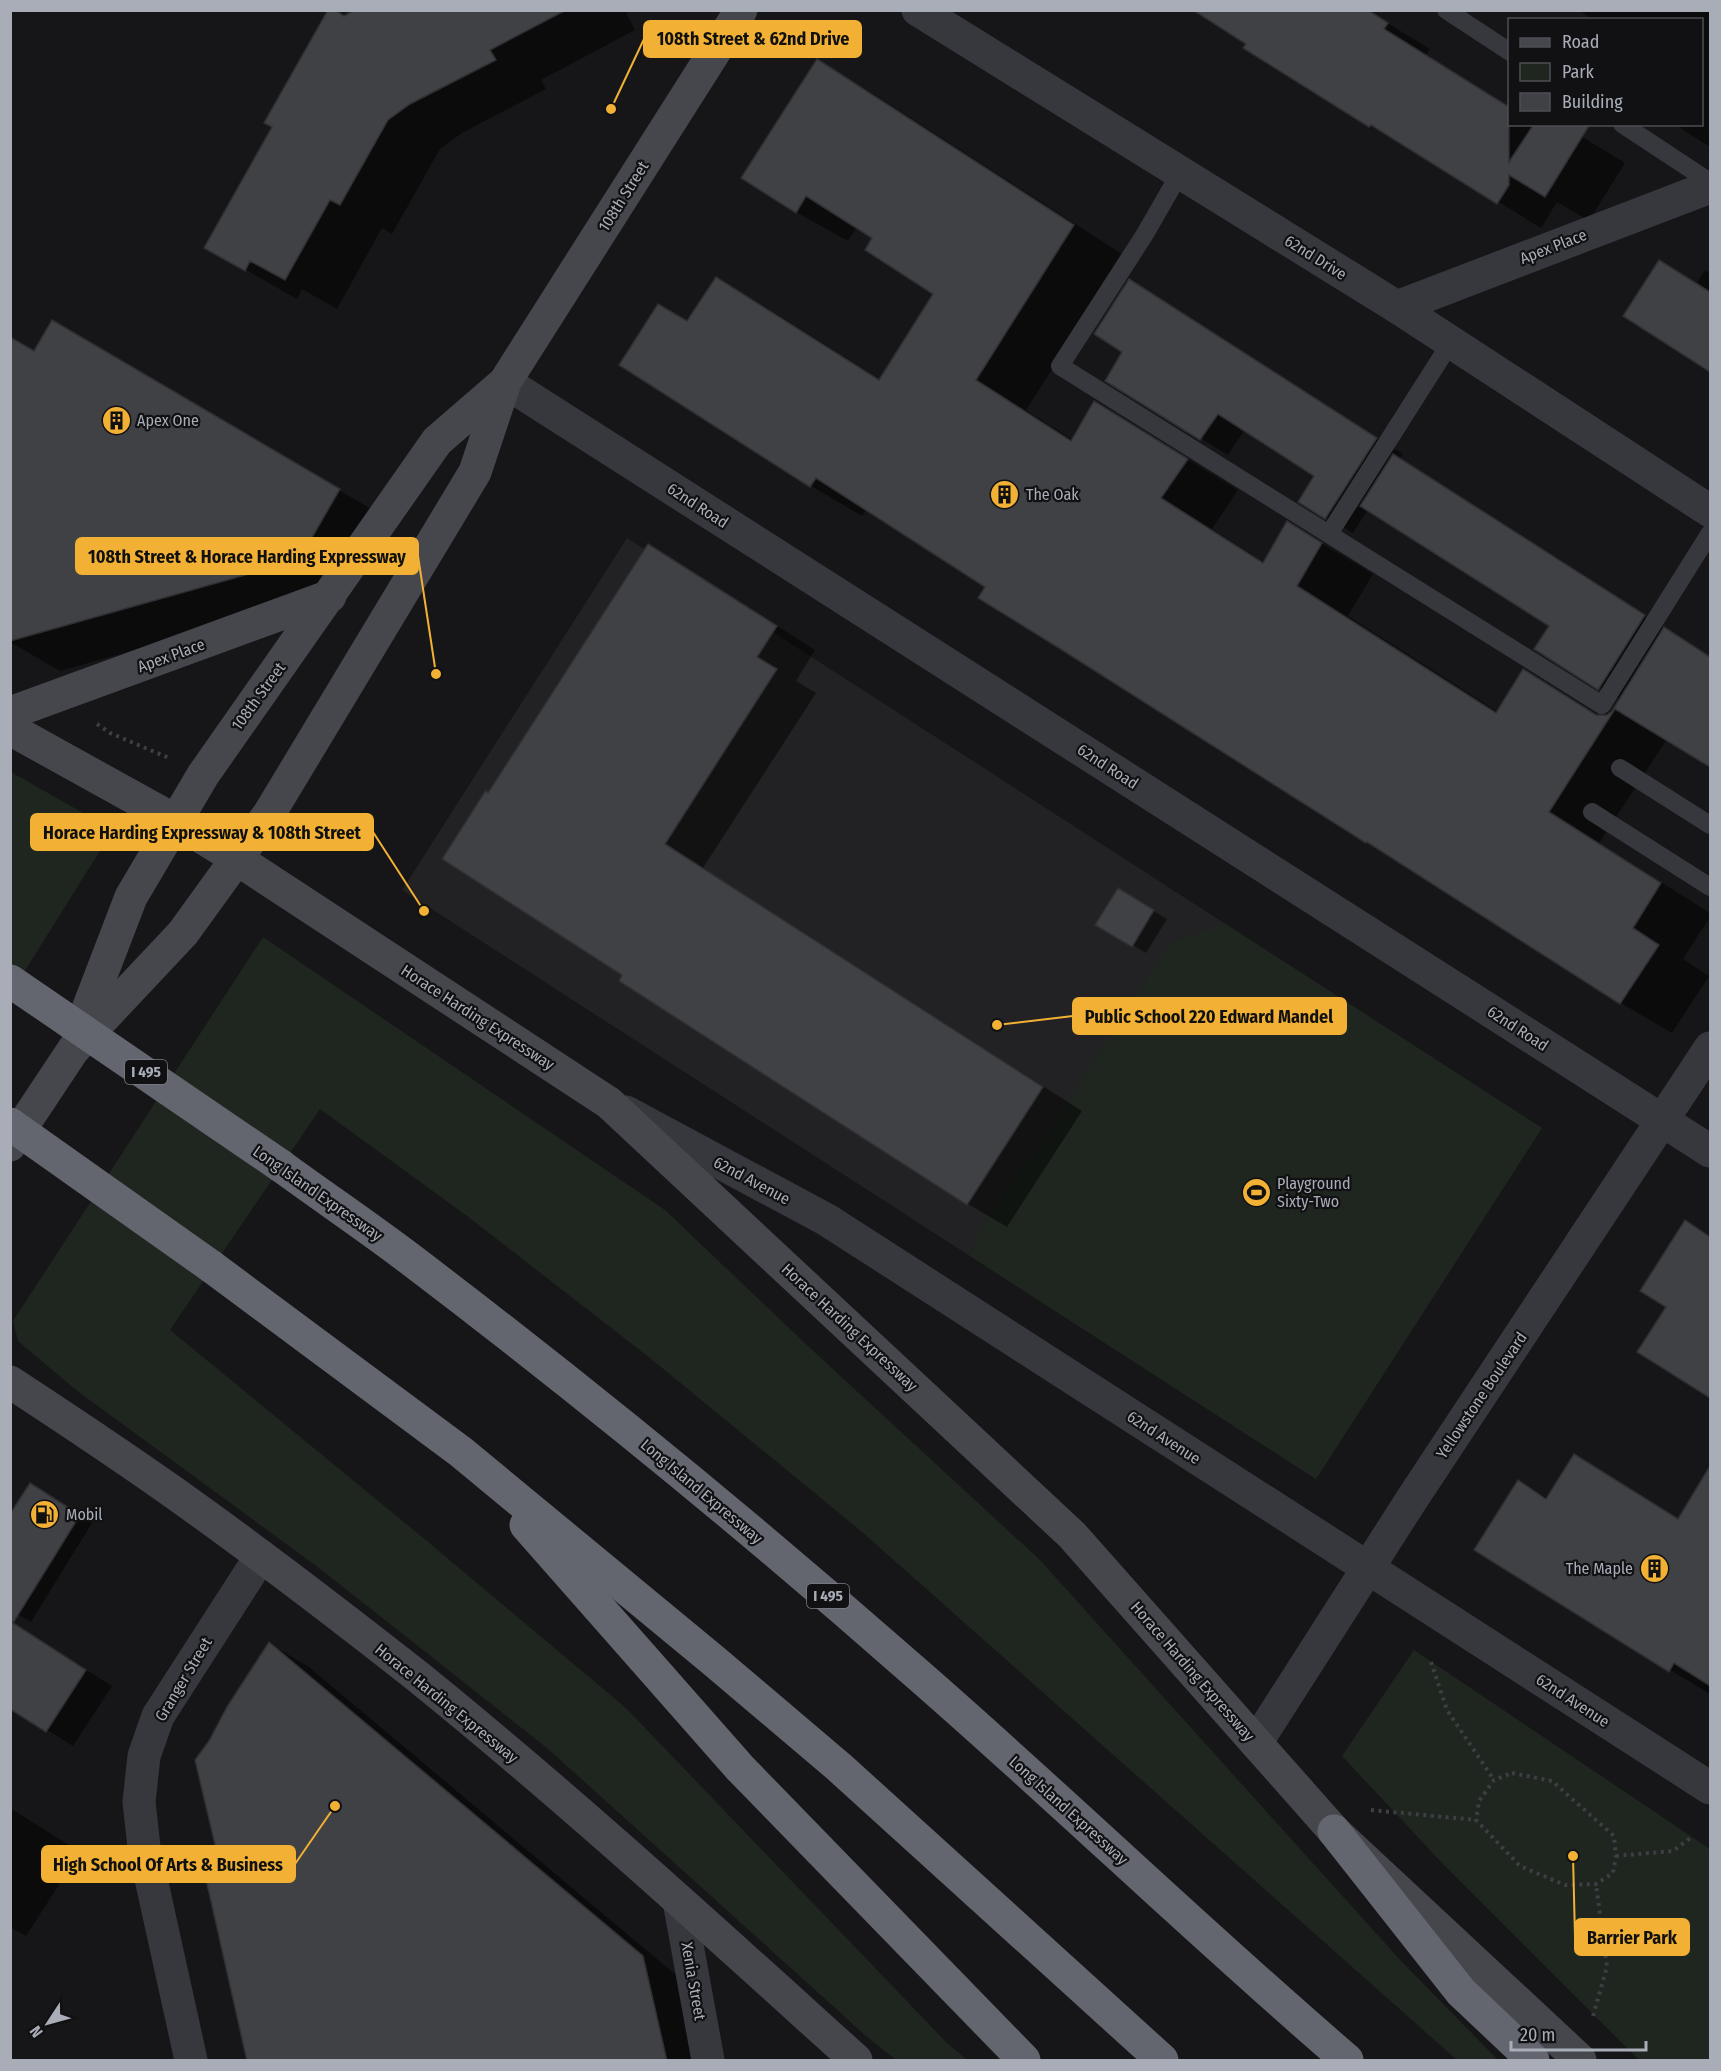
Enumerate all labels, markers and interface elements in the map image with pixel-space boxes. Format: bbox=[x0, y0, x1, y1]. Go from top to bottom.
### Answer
legend bbox=[1508, 18, 1703, 126]
callout: 108th Street & 62nd Drive bbox=[644, 21, 861, 57]
text: 108th Street & 62nd Drive bbox=[657, 28, 849, 50]
text: Road bbox=[1562, 31, 1599, 53]
text: Park bbox=[1562, 61, 1595, 83]
text: Building bbox=[1562, 91, 1623, 113]
street label: 108th Street bbox=[594, 157, 653, 235]
street label: Apex Place bbox=[1517, 225, 1589, 268]
street label: 62nd Drive bbox=[1281, 231, 1350, 284]
building icon: Apex One bbox=[100, 404, 132, 436]
place label: Apex One bbox=[137, 411, 199, 430]
building icon: The Oak bbox=[989, 478, 1021, 510]
street label: 62nd Road bbox=[664, 479, 732, 532]
place label: The Oak bbox=[1026, 485, 1079, 504]
callout: 108th Street & Horace Harding Expressway bbox=[76, 538, 418, 574]
text: 108th Street & Horace Harding Expressway bbox=[88, 546, 406, 568]
street label: Apex Place bbox=[135, 635, 207, 676]
street label: 108th Street bbox=[227, 658, 290, 734]
street label: 62nd Road bbox=[1074, 740, 1142, 793]
callout: Horace Harding Expressway & 108th Street bbox=[31, 814, 373, 850]
text: Horace Harding Expressway & 108th Street bbox=[43, 822, 362, 844]
street label: Horace Harding Expressway bbox=[398, 961, 559, 1075]
callout: Public School 220 Edward Mandel bbox=[1073, 998, 1346, 1034]
street label: 62nd Road bbox=[1484, 1002, 1552, 1055]
text: Public School 220 Edward Mandel bbox=[1085, 1006, 1333, 1028]
road number: I 495 bbox=[125, 1060, 167, 1084]
street label: Long Island Expressway bbox=[250, 1142, 387, 1246]
street label: 62nd Avenue bbox=[710, 1152, 793, 1209]
place label: Playground Sixty-Two bbox=[1277, 1174, 1351, 1211]
sports icon: Playground Sixty-Two bbox=[1240, 1176, 1272, 1208]
street label: Horace Harding Expressway bbox=[778, 1259, 922, 1396]
street label: Yellowstone Boulevard bbox=[1432, 1328, 1531, 1462]
street label: 62nd Avenue bbox=[1123, 1407, 1204, 1468]
street label: Long Island Expressway bbox=[637, 1435, 767, 1548]
fuel station icon: Mobil bbox=[29, 1498, 61, 1530]
place label: Mobil bbox=[66, 1505, 103, 1524]
building icon: The Maple bbox=[1638, 1552, 1670, 1584]
place label: The Maple bbox=[1566, 1559, 1633, 1578]
road number: I 495 bbox=[807, 1584, 849, 1608]
street label: Horace Harding Expressway bbox=[1127, 1598, 1259, 1746]
street label: Granger Street bbox=[151, 1633, 216, 1725]
street label: Horace Harding Expressway bbox=[371, 1640, 523, 1768]
street label: 62nd Avenue bbox=[1532, 1670, 1613, 1731]
street label: Long Island Expressway bbox=[1005, 1752, 1133, 1869]
callout: High School Of Arts & Business bbox=[42, 1846, 295, 1882]
text: High School Of Arts & Business bbox=[53, 1854, 283, 1876]
callout: Barrier Park bbox=[1575, 1919, 1689, 1955]
text: Barrier Park bbox=[1587, 1927, 1678, 1949]
street label: Xenia Street bbox=[677, 1941, 710, 2022]
north arrow bbox=[18, 1993, 78, 2053]
scale bar bbox=[1511, 2014, 1646, 2052]
text: N bbox=[26, 2022, 47, 2041]
text: 20 m bbox=[1520, 2024, 1555, 2046]

